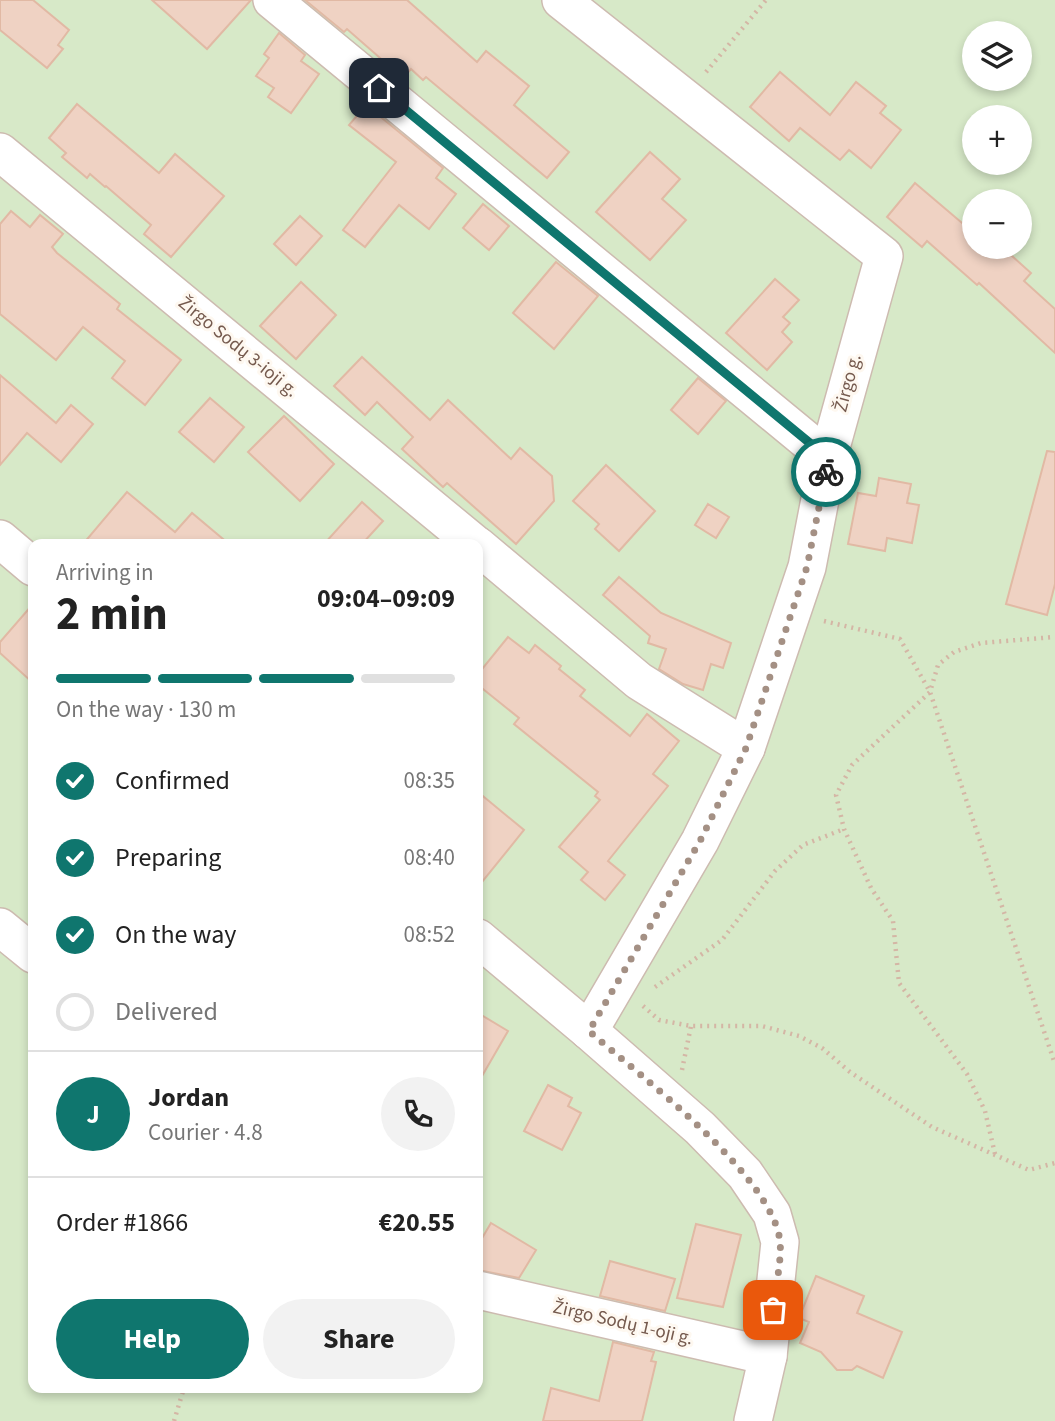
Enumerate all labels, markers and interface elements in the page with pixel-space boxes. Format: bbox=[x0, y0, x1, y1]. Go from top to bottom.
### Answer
map controls bbox=[962, 21, 1032, 259]
button: layers bbox=[962, 21, 1032, 91]
pin bbox=[349, 58, 409, 118]
icon: home bbox=[360, 69, 398, 107]
button: + bbox=[962, 105, 1032, 175]
button: − bbox=[962, 189, 1032, 259]
street label: Žirgo Sodų 3-ioji g. bbox=[172, 290, 304, 404]
street label: Žirgo g. bbox=[827, 351, 869, 415]
courier bbox=[791, 437, 861, 507]
icon: bike bbox=[807, 453, 845, 491]
text: Arriving in bbox=[56, 556, 154, 589]
text: 09:04–09:09 bbox=[317, 580, 455, 617]
text: 2 min bbox=[56, 582, 168, 647]
text: On the way · 130 m bbox=[56, 693, 236, 726]
icon: check bbox=[56, 762, 94, 800]
text: Confirmed bbox=[115, 762, 230, 799]
text: 08:35 bbox=[404, 764, 455, 797]
icon: check bbox=[56, 839, 94, 877]
text: Preparing bbox=[115, 839, 221, 876]
text: 08:40 bbox=[404, 841, 455, 874]
icon: check bbox=[56, 916, 94, 954]
text: On the way bbox=[115, 916, 236, 953]
text: 08:52 bbox=[404, 918, 455, 951]
text: Delivered bbox=[115, 993, 218, 1030]
button: phone bbox=[381, 1077, 455, 1151]
text: Jordan bbox=[148, 1079, 229, 1116]
text: J bbox=[86, 1096, 100, 1133]
text: Courier · 4.8 bbox=[148, 1116, 263, 1149]
text: Order #1866 bbox=[56, 1204, 188, 1241]
text: €20.55 bbox=[379, 1204, 455, 1241]
pin bbox=[743, 1280, 803, 1340]
icon: bag bbox=[754, 1291, 792, 1329]
street label: Žirgo Sodų 1-oji g. bbox=[550, 1294, 696, 1352]
button: Help bbox=[56, 1299, 249, 1379]
button: Share bbox=[263, 1299, 455, 1379]

